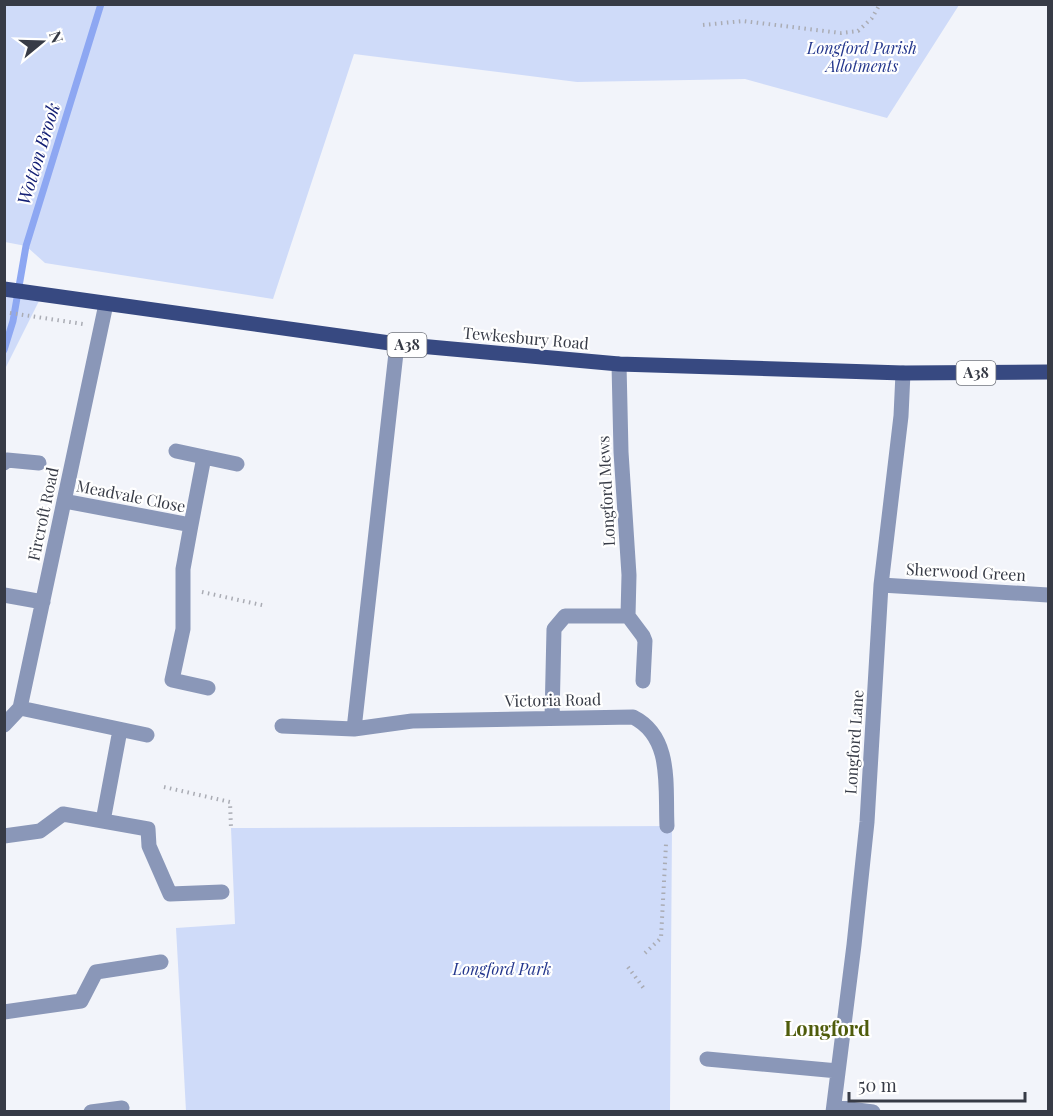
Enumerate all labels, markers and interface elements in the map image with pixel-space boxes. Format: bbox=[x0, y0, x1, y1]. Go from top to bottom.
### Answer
north arrow bbox=[12, 12, 72, 72]
text: N bbox=[45, 28, 69, 46]
park label: Longford Parish Allotments bbox=[806, 37, 917, 76]
water label: Wotton Brook bbox=[11, 100, 65, 208]
street label: Tewkesbury Road bbox=[462, 322, 590, 353]
road number: A38 bbox=[388, 333, 426, 357]
road number: A38 bbox=[956, 361, 996, 385]
street label: Longford Mews bbox=[592, 435, 619, 547]
street label: Fircroft Road bbox=[22, 465, 63, 563]
street label: Meadvale Close bbox=[75, 475, 187, 516]
street label: Sherwood Green bbox=[906, 558, 1027, 585]
street label: Victoria Road bbox=[504, 688, 601, 711]
street label: Longford Lane bbox=[839, 689, 868, 795]
park label: Longford Park bbox=[452, 958, 551, 979]
district label: Longford bbox=[784, 1014, 870, 1041]
scale bar bbox=[849, 1065, 1024, 1103]
text: 50 m bbox=[858, 1073, 897, 1097]

